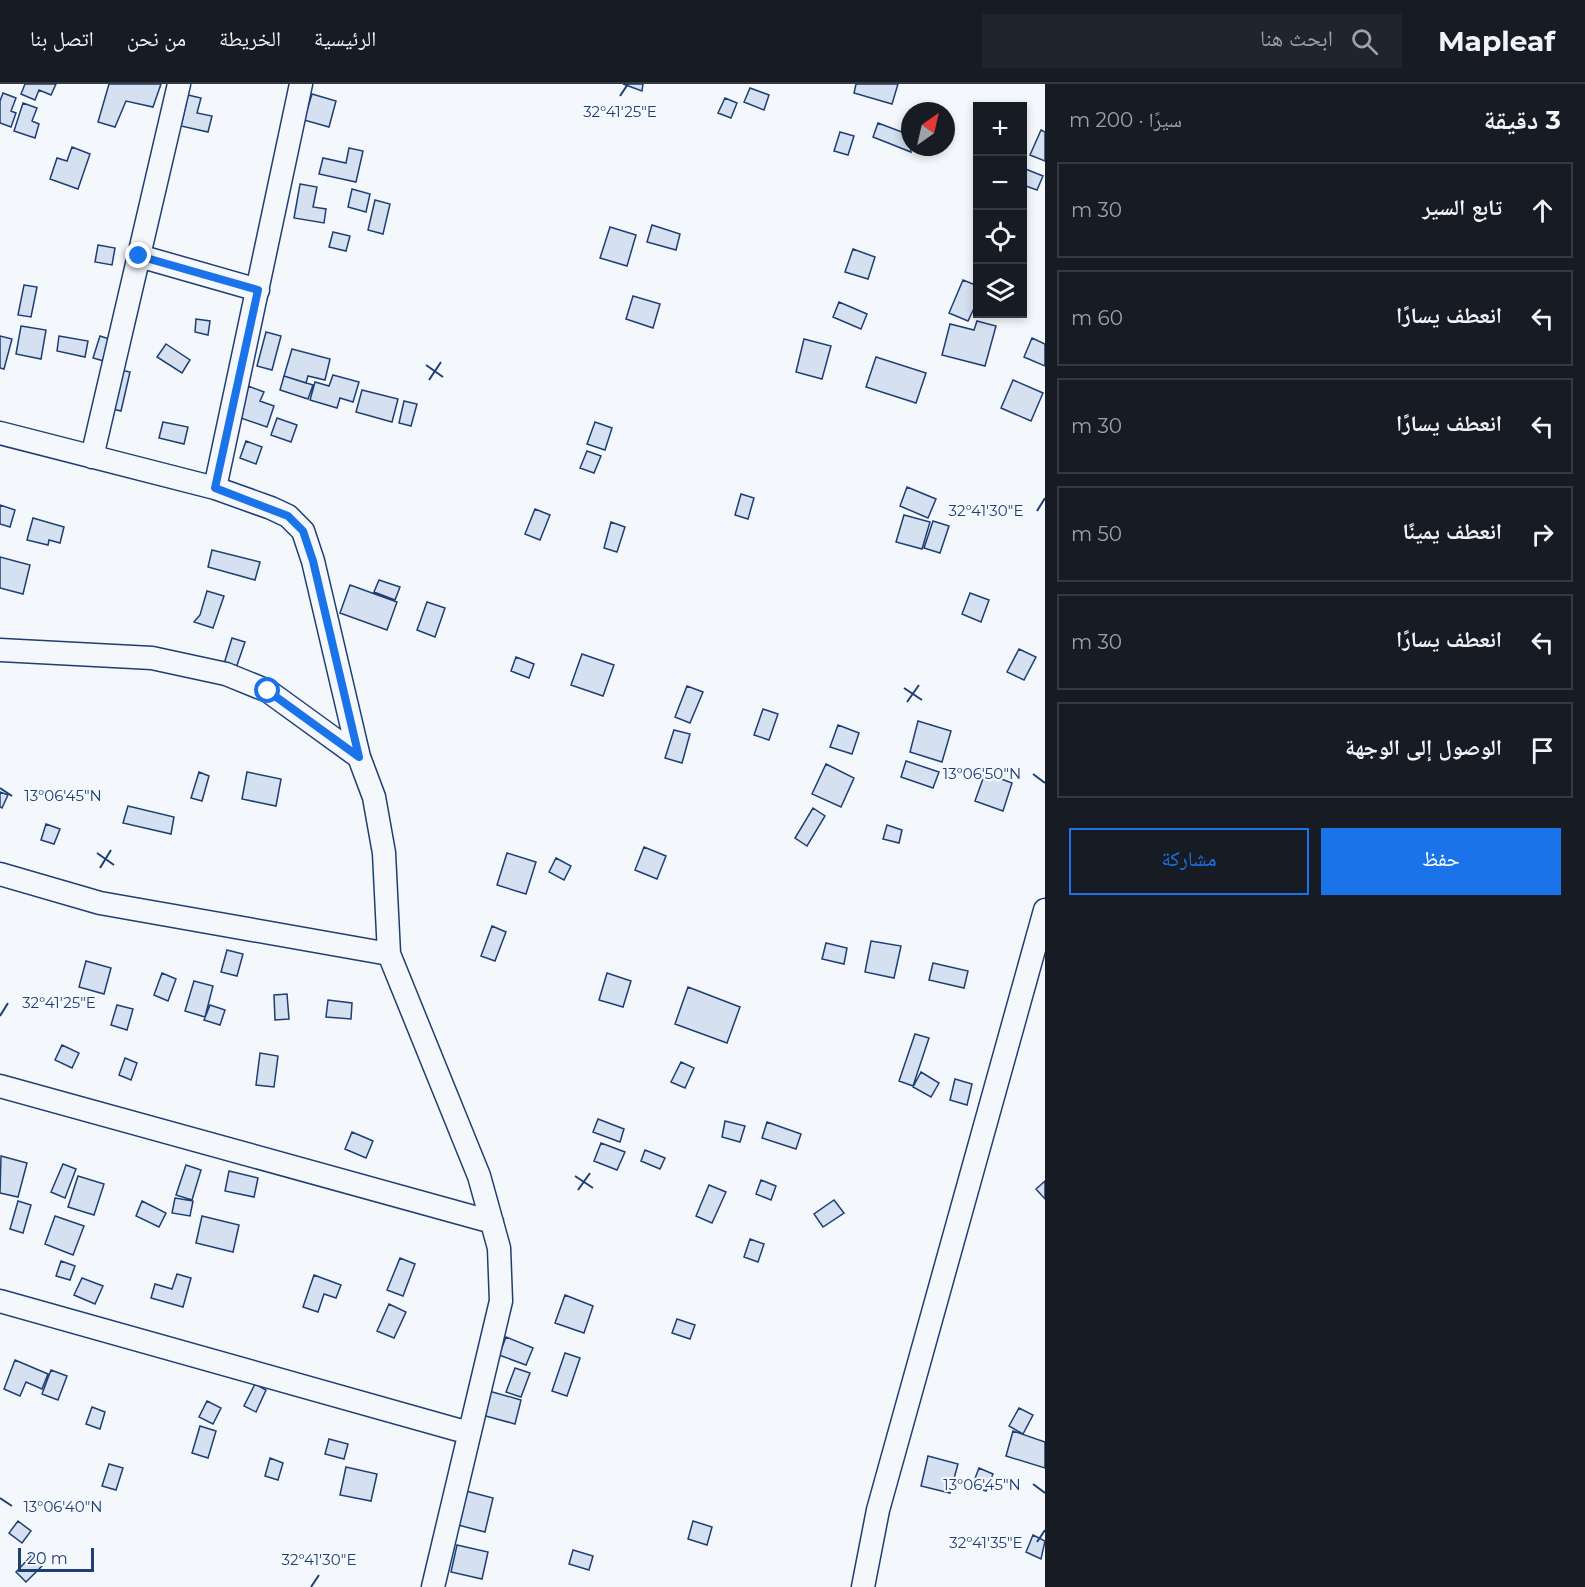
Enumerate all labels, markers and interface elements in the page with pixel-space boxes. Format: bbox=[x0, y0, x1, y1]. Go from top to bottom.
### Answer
search box bbox=[982, 14, 1402, 68]
text: Mapleaf bbox=[1438, 24, 1555, 58]
text: ابحث هنا bbox=[1260, 25, 1333, 52]
icon: search bbox=[1348, 25, 1381, 58]
text: اتصل بنا bbox=[30, 26, 94, 51]
text: من نحن bbox=[127, 26, 186, 51]
text: الخريطة bbox=[219, 26, 281, 51]
text: الرئيسية bbox=[314, 26, 376, 51]
text: 32°41'25"E bbox=[583, 102, 657, 121]
north arrow bbox=[901, 102, 955, 156]
map controls bbox=[973, 102, 1027, 318]
button: + bbox=[973, 102, 1027, 156]
text: 3 دقيقة bbox=[1484, 104, 1561, 136]
text: سيرًا · 200 m bbox=[1069, 108, 1182, 132]
button: − bbox=[973, 156, 1027, 210]
text: تابع السير bbox=[1422, 194, 1502, 221]
icon: ahead bbox=[1526, 194, 1559, 227]
text: 30 m bbox=[1071, 198, 1122, 222]
button: locate bbox=[973, 210, 1027, 264]
route end bbox=[125, 242, 151, 268]
button: layers bbox=[973, 264, 1027, 318]
text: انعطف يسارًا bbox=[1396, 302, 1502, 329]
icon: left bbox=[1526, 302, 1559, 335]
text: 60 m bbox=[1071, 306, 1123, 330]
text: انعطف يسارًا bbox=[1396, 410, 1502, 437]
icon: left bbox=[1526, 410, 1559, 443]
text: 30 m bbox=[1071, 414, 1122, 438]
text: 32°41'30"E bbox=[949, 501, 1023, 520]
text: انعطف يمينًا bbox=[1402, 518, 1502, 545]
icon: right bbox=[1526, 518, 1559, 551]
text: 50 m bbox=[1071, 522, 1122, 546]
text: انعطف يسارًا bbox=[1396, 626, 1502, 653]
icon: left bbox=[1526, 626, 1559, 659]
text: 30 m bbox=[1071, 630, 1122, 654]
route start bbox=[254, 677, 280, 703]
text: الوصول إلى الوجهة bbox=[1345, 734, 1502, 761]
icon: arrive bbox=[1526, 734, 1559, 767]
text: 13°06'50"N bbox=[943, 764, 1021, 783]
text: 13°06'45"N bbox=[24, 786, 102, 805]
button: مشاركة bbox=[1069, 828, 1309, 895]
button: حفظ bbox=[1321, 828, 1561, 895]
text: 32°41'25"E bbox=[22, 993, 96, 1012]
text: 13°06'45"N bbox=[943, 1475, 1021, 1494]
text: 13°06'40"N bbox=[23, 1497, 103, 1516]
text: 32°41'35"E bbox=[949, 1533, 1023, 1552]
scale bar bbox=[18, 1545, 94, 1572]
text: 20 m bbox=[27, 1549, 68, 1568]
text: 32°41'30"E bbox=[282, 1550, 356, 1569]

